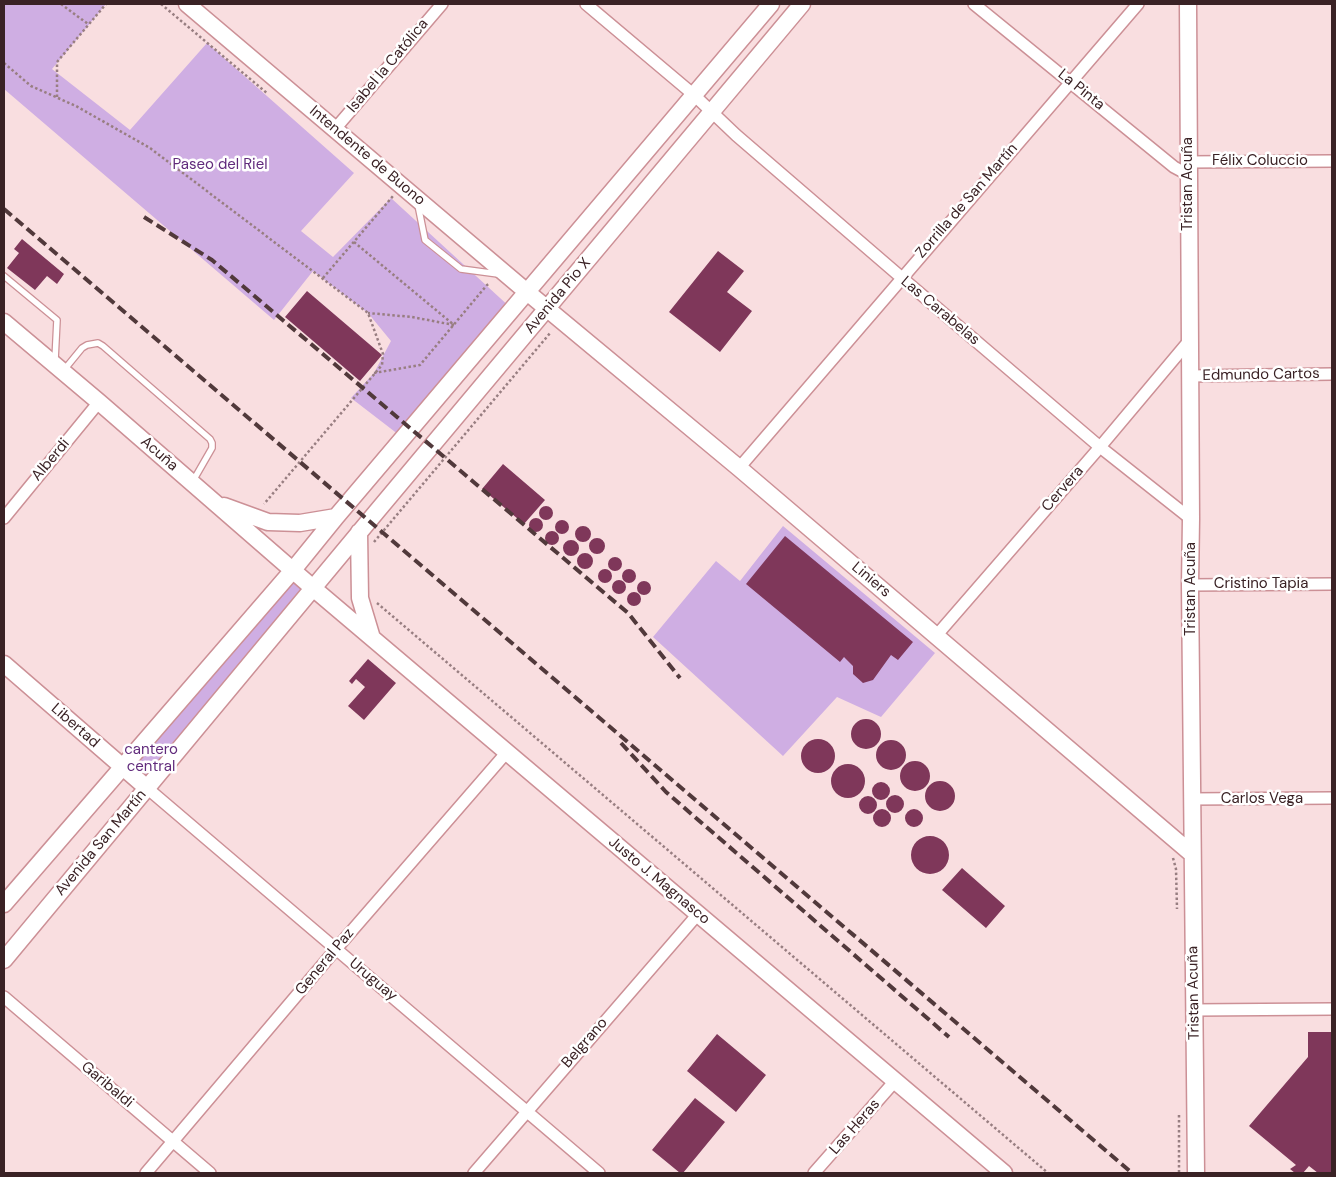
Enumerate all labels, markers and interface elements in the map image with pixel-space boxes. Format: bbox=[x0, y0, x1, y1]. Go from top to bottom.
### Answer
street label: Isabel la Católica bbox=[344, 15, 432, 117]
street label: La Pinta bbox=[1054, 66, 1108, 114]
street label: Intendente de Buono bbox=[305, 102, 429, 210]
street label: Tristan Acuña bbox=[1179, 137, 1197, 231]
street label: Zorrilla de San Martín bbox=[912, 140, 1022, 262]
street label: Félix Coluccio bbox=[1212, 152, 1308, 170]
park label: Paseo del Riel bbox=[172, 156, 268, 174]
street label: Avenida Pio X bbox=[521, 255, 595, 337]
street label: Las Carabelas bbox=[897, 273, 983, 349]
street label: Edmundo Cartos bbox=[1202, 365, 1320, 385]
street label: Acuña bbox=[137, 433, 181, 475]
street label: Alberdi bbox=[28, 435, 74, 485]
street label: Cervera bbox=[1038, 462, 1088, 516]
street label: Tristan Acuña bbox=[1182, 542, 1200, 636]
street label: Liniers bbox=[848, 559, 894, 601]
street label: Cristino Tapia bbox=[1214, 575, 1308, 593]
street label: Libertad bbox=[47, 700, 103, 752]
park label: cantero central bbox=[124, 741, 178, 776]
street label: Avenida San Martín bbox=[51, 786, 151, 900]
street label: Carlos Vega bbox=[1221, 790, 1303, 808]
street label: Justo J. Magnasco bbox=[605, 833, 713, 929]
street label: General Paz bbox=[292, 925, 358, 999]
street label: Tristan Acuña bbox=[1184, 946, 1204, 1040]
street label: Uruguay bbox=[345, 955, 401, 1005]
street label: Belgrano bbox=[558, 1014, 612, 1072]
street label: Garibaldi bbox=[77, 1058, 137, 1112]
street label: Las Heras bbox=[826, 1096, 884, 1158]

